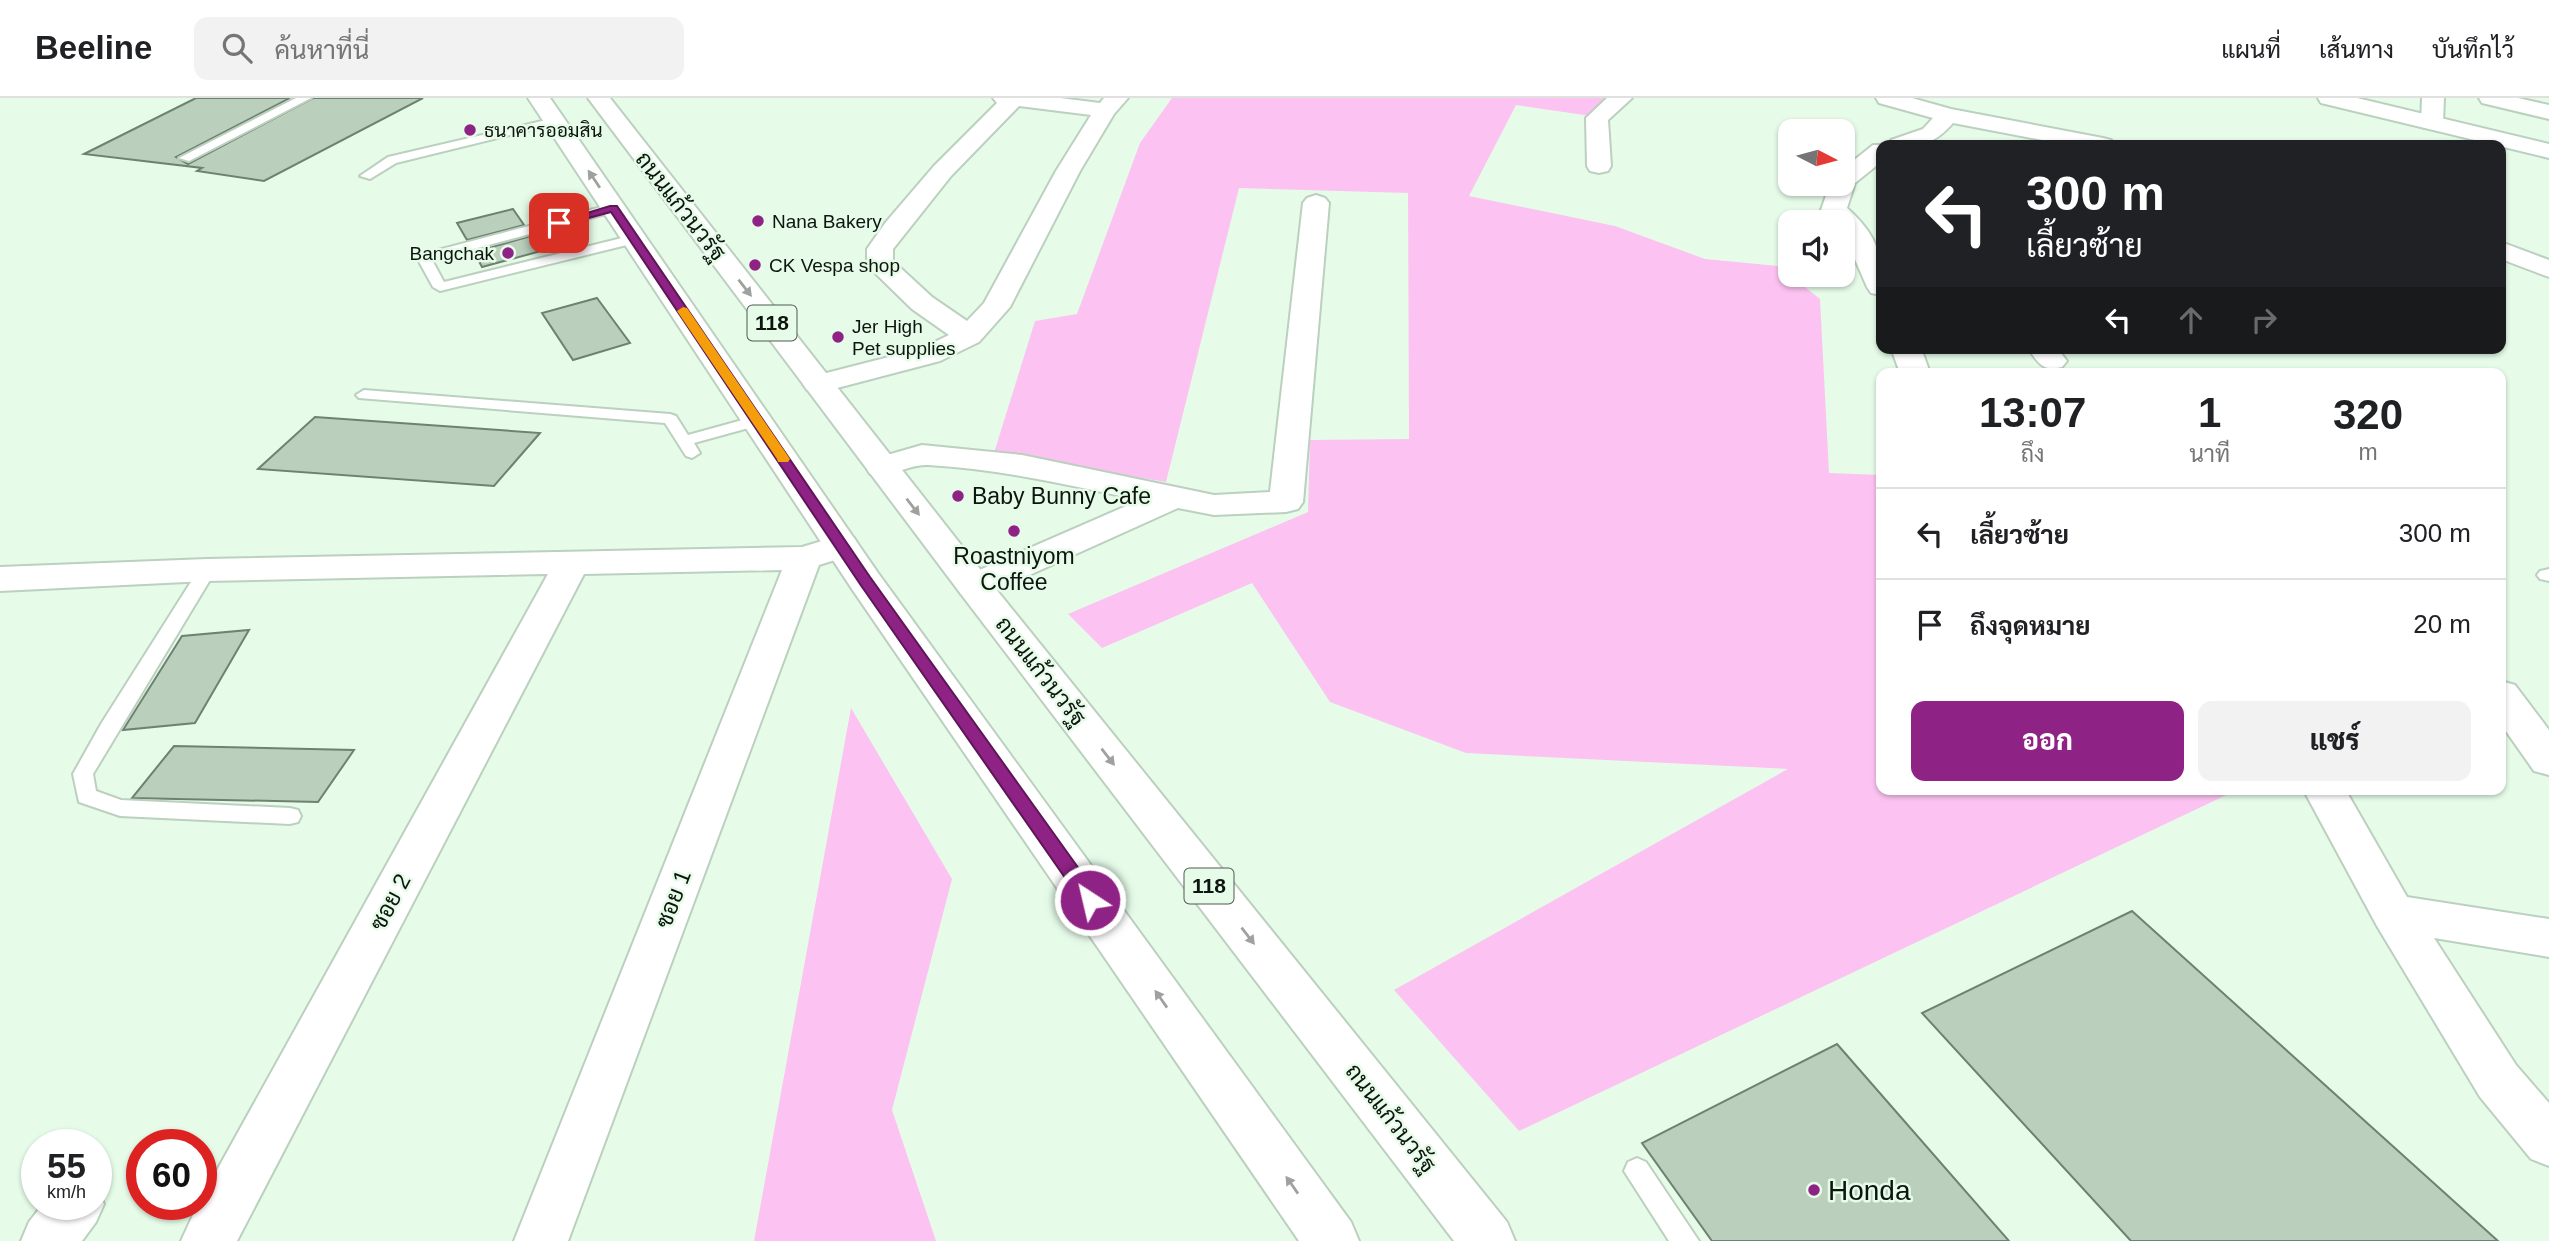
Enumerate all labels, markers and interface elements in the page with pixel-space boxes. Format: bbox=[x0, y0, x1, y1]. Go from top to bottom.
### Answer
search box bbox=[194, 17, 684, 80]
text: Beeline bbox=[35, 29, 152, 66]
icon: search bbox=[218, 29, 256, 67]
text: ค้นหาที่นี่ bbox=[274, 35, 369, 65]
text: แผนที่ bbox=[2221, 36, 2281, 63]
text: เส้นทาง bbox=[2319, 36, 2394, 63]
text: บันทึกไว้ bbox=[2432, 36, 2514, 63]
north arrow bbox=[1778, 119, 1855, 196]
map controls bbox=[1778, 119, 1855, 287]
place label: ธนาคารออมสิน bbox=[484, 120, 603, 141]
marker: ธนาคารออมสิน bbox=[462, 122, 478, 138]
street label: ถนนแก้วนวรัฐ bbox=[628, 145, 733, 267]
text: 300 m bbox=[2026, 166, 2165, 220]
icon: left bbox=[1911, 168, 2002, 259]
one-way arrow bbox=[587, 169, 600, 189]
pin bbox=[529, 193, 589, 253]
icon: arrive bbox=[540, 204, 578, 242]
button: sound bbox=[1778, 210, 1855, 287]
place label: Nana Bakery bbox=[772, 211, 882, 232]
marker: Nana Bakery bbox=[750, 213, 766, 229]
text: เลี้ยวซ้าย bbox=[2026, 228, 2143, 264]
place label: Bangchak bbox=[409, 243, 494, 264]
marker: Bangchak bbox=[500, 245, 516, 261]
place label: CK Vespa shop bbox=[769, 255, 900, 276]
marker: CK Vespa shop bbox=[747, 257, 763, 273]
one-way arrow bbox=[737, 279, 751, 297]
icon: left bbox=[2099, 301, 2137, 339]
icon: ahead bbox=[2172, 301, 2210, 339]
icon: right bbox=[2245, 301, 2283, 339]
road number: 118 bbox=[748, 306, 796, 341]
place label: Jer High Pet supplies bbox=[852, 316, 956, 359]
marker: Jer High Pet supplies bbox=[830, 329, 846, 345]
text: 13:07 bbox=[1979, 389, 2086, 436]
text: 1 bbox=[2198, 389, 2221, 436]
text: 320 bbox=[2333, 391, 2403, 438]
text: m bbox=[2358, 439, 2378, 465]
text: ถึง bbox=[2021, 441, 2045, 467]
text: นาที bbox=[2189, 441, 2230, 467]
place label: Baby Bunny Cafe bbox=[972, 483, 1151, 509]
marker: Baby Bunny Cafe bbox=[950, 488, 966, 504]
one-way arrow bbox=[905, 499, 920, 516]
icon: left bbox=[1911, 515, 1949, 553]
text: 300 m bbox=[2399, 518, 2471, 548]
text: เลี้ยวซ้าย bbox=[1970, 520, 2069, 550]
marker: Roastniyom Coffee bbox=[1006, 523, 1022, 539]
place label: Roastniyom Coffee bbox=[953, 543, 1075, 595]
icon: arrive bbox=[1911, 606, 1949, 644]
text: 20 m bbox=[2413, 609, 2471, 639]
street label: ถนนแก้วนวรัฐ bbox=[988, 610, 1093, 732]
text: ถึงจุดหมาย bbox=[1970, 611, 2091, 641]
button: ออก bbox=[1911, 701, 2184, 781]
button: แชร์ bbox=[2198, 701, 2471, 781]
one-way arrow bbox=[1100, 747, 1115, 765]
position arrow bbox=[1053, 863, 1127, 937]
street label: ซอย 1 bbox=[650, 866, 696, 932]
road number: 118 bbox=[1184, 868, 1234, 904]
street label: ซอย 2 bbox=[364, 869, 416, 935]
one-way arrow bbox=[1241, 927, 1255, 945]
one-way arrow bbox=[1154, 990, 1168, 1008]
street label: ถนนแก้วนวรัฐ bbox=[1338, 1057, 1443, 1179]
speed limit sign: 60 bbox=[126, 1129, 217, 1220]
text: 55 bbox=[47, 1146, 86, 1185]
place label: Honda bbox=[1828, 1175, 1911, 1206]
one-way arrow bbox=[1285, 1176, 1299, 1194]
text: km/h bbox=[47, 1182, 86, 1202]
marker: Honda bbox=[1806, 1182, 1822, 1198]

